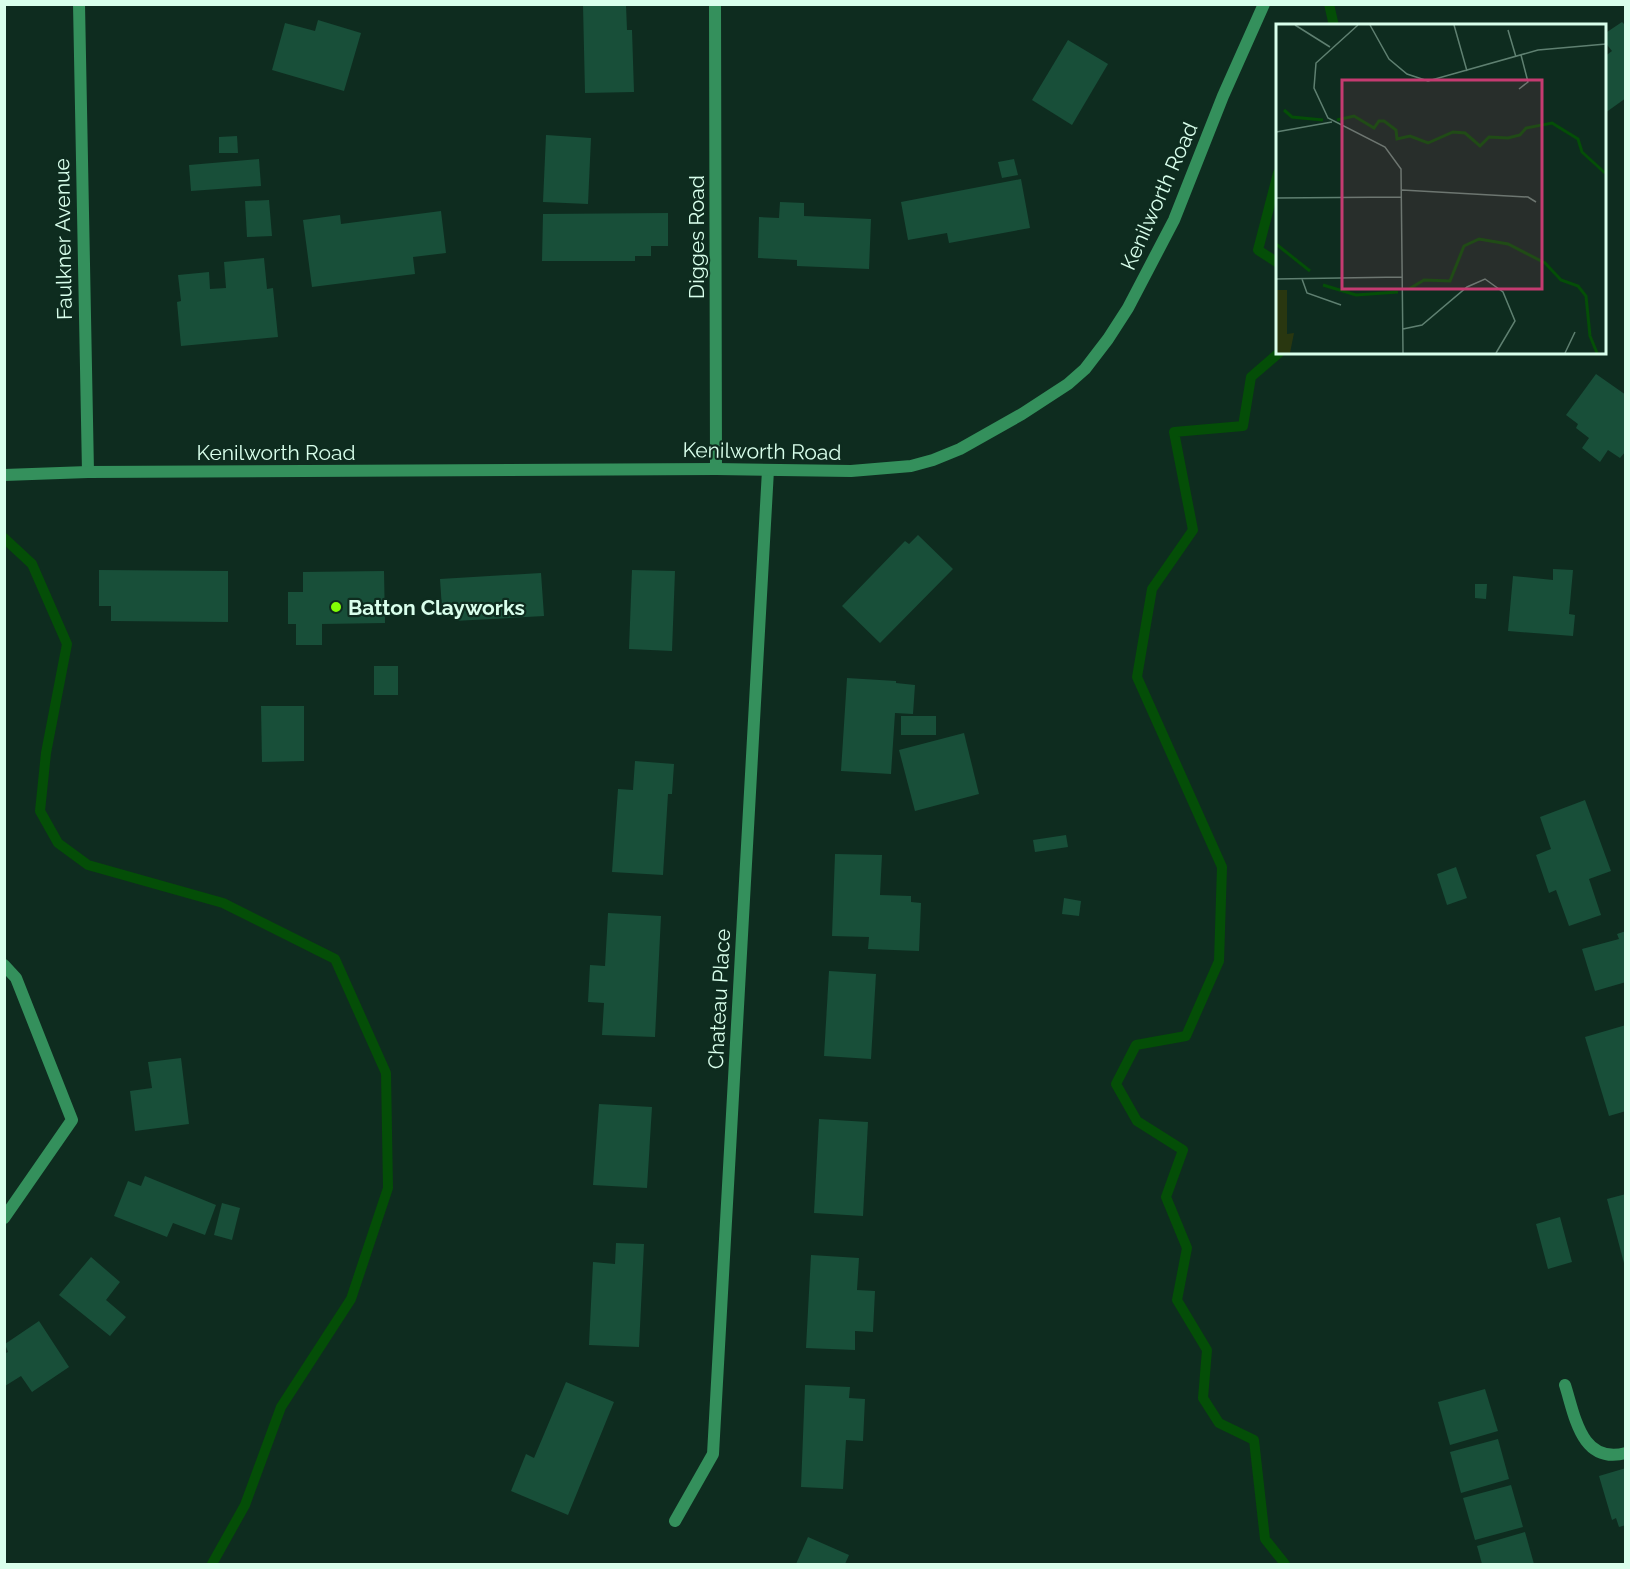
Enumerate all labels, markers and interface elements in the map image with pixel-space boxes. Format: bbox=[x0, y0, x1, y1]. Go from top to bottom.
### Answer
inset map bbox=[1276, 24, 1606, 354]
street label: Kenilworth Road bbox=[1115, 118, 1203, 274]
street label: Faulkner Avenue bbox=[49, 158, 77, 320]
street label: Digges Road bbox=[684, 175, 709, 299]
street label: Kenilworth Road bbox=[682, 437, 842, 465]
street label: Kenilworth Road bbox=[197, 440, 355, 465]
place label: Batton Clayworks bbox=[348, 595, 525, 620]
marker: Batton Clayworks bbox=[329, 600, 343, 614]
street label: Chateau Place bbox=[703, 928, 735, 1070]

